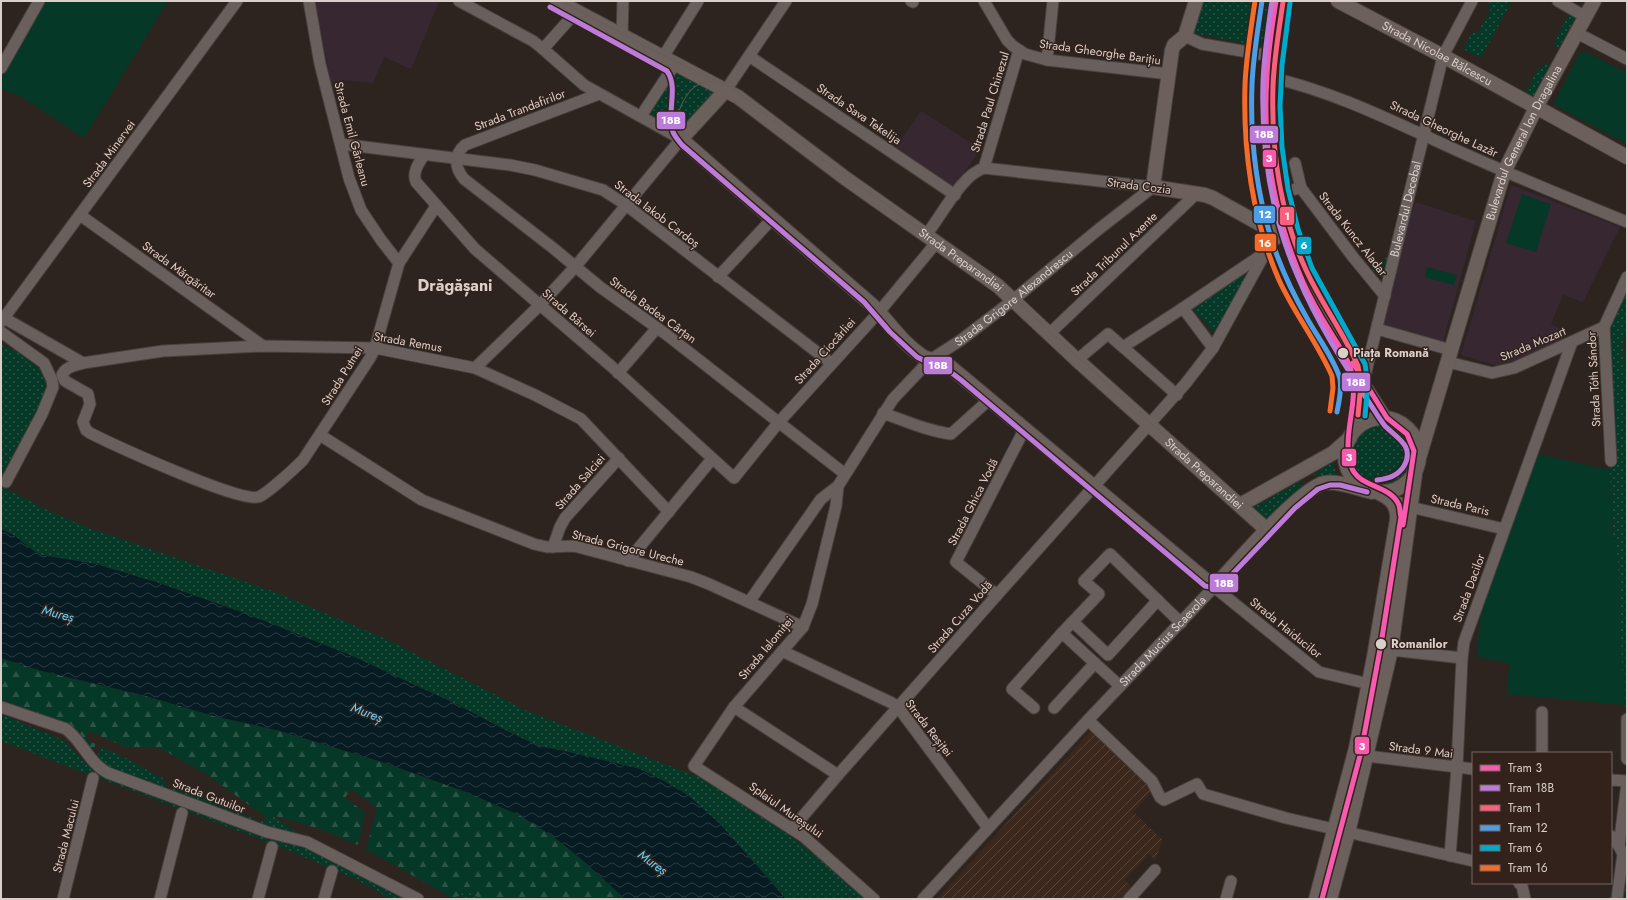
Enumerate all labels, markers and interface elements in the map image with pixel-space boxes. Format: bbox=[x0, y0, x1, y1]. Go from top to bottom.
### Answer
street label: Strada Nicolae Bălcescu bbox=[1379, 16, 1495, 90]
street label: Strada Gheorghe Barițiu bbox=[1038, 35, 1162, 69]
street label: Strada Paul Chinezul bbox=[966, 49, 1014, 155]
street label: Bulevardul General Ion Dragalina bbox=[1481, 62, 1567, 222]
street label: Strada Sava Tekelija bbox=[813, 79, 905, 149]
street label: Strada Emil Gârleanu bbox=[329, 80, 375, 188]
street label: Strada Trandafirilor bbox=[472, 84, 569, 136]
street label: Strada Gheorghe Lazăr bbox=[1387, 96, 1502, 162]
line badge: 18B bbox=[656, 111, 686, 130]
text: 18B bbox=[661, 112, 681, 128]
street label: Strada Minervei bbox=[78, 116, 140, 192]
line badge: 18B bbox=[1249, 125, 1279, 144]
text: 18B bbox=[1254, 126, 1274, 142]
line badge: 3 bbox=[1262, 149, 1277, 168]
text: 3 bbox=[1266, 150, 1273, 166]
street label: Bulevardul Decebal bbox=[1385, 159, 1426, 259]
street label: Strada Cozia bbox=[1106, 173, 1172, 199]
street label: Strada Iakob Cardoș bbox=[611, 176, 704, 252]
street label: Strada Kuncz Aladar bbox=[1314, 188, 1392, 281]
line badge: 12 bbox=[1253, 205, 1276, 224]
text: 12 bbox=[1259, 206, 1271, 222]
line badge: 1 bbox=[1279, 206, 1295, 226]
street label: Strada Tribunul Axente bbox=[1067, 208, 1161, 300]
text: 1 bbox=[1284, 208, 1290, 224]
street label: Strada Preparandiei bbox=[915, 224, 1008, 296]
line badge: 16 bbox=[1254, 233, 1277, 252]
text: 16 bbox=[1259, 235, 1271, 251]
line badge: 6 bbox=[1296, 236, 1312, 255]
street label: Strada Mărgăritar bbox=[138, 237, 220, 304]
text: 6 bbox=[1300, 237, 1308, 253]
street label: Strada Grigore Alexandrescu bbox=[951, 245, 1077, 351]
street label: Strada Badea Cârțan bbox=[606, 272, 700, 348]
district label: Drăgășani bbox=[417, 274, 493, 297]
street label: Strada Bârsei bbox=[538, 284, 600, 342]
street label: Strada Ciocârliei bbox=[790, 314, 860, 388]
street label: Strada Mozart bbox=[1497, 322, 1569, 366]
street label: Strada Remus bbox=[372, 327, 444, 357]
street label: Strada Tóth Sándor bbox=[1582, 330, 1605, 427]
street label: Strada Putnei bbox=[317, 343, 367, 409]
place label: Piața Romană bbox=[1353, 344, 1429, 362]
marker: Piața Romană bbox=[1336, 346, 1350, 360]
line badge: 18B bbox=[923, 356, 953, 375]
text: 18B bbox=[928, 357, 948, 373]
line badge: 18B bbox=[1341, 372, 1371, 392]
text: 18B bbox=[1346, 374, 1366, 390]
street label: Strada Preparandiei bbox=[1161, 434, 1247, 514]
line badge: 3 bbox=[1341, 448, 1357, 467]
text: 3 bbox=[1346, 449, 1353, 465]
street label: Strada Salciei bbox=[551, 450, 609, 514]
street label: Strada Ghica Vodă bbox=[943, 455, 1003, 549]
street label: Strada Paris bbox=[1429, 490, 1491, 521]
street label: Strada Grigore Ureche bbox=[570, 525, 686, 571]
street label: Strada Dacilor bbox=[1448, 550, 1490, 625]
line badge: 18B bbox=[1209, 573, 1239, 593]
text: 18B bbox=[1214, 575, 1234, 591]
street label: Strada Cuza Vodă bbox=[923, 577, 997, 657]
street label: Strada Mucius Scaevola bbox=[1115, 591, 1210, 691]
street label: Strada Haiducilor bbox=[1246, 593, 1327, 663]
water label: Mureș bbox=[40, 600, 77, 627]
street label: Strada Ialomiței bbox=[734, 612, 798, 684]
place label: Romanilor bbox=[1391, 635, 1448, 653]
marker: Romanilor bbox=[1374, 637, 1388, 651]
street label: Strada Reșiței bbox=[901, 695, 957, 761]
water label: Mureș bbox=[348, 698, 386, 727]
line badge: 3 bbox=[1354, 736, 1370, 755]
street label: Strada 9 Mai bbox=[1388, 737, 1454, 763]
text: 3 bbox=[1359, 738, 1366, 754]
legend bbox=[1472, 752, 1612, 884]
text: Tram 3 bbox=[1508, 759, 1542, 777]
street label: Strada Gutuilor bbox=[170, 774, 249, 818]
street label: Splaiul Mureșului bbox=[745, 778, 827, 842]
text: Tram 18B bbox=[1508, 779, 1554, 797]
street label: Strada Macului bbox=[48, 797, 84, 875]
text: Tram 1 bbox=[1508, 799, 1541, 817]
text: Tram 12 bbox=[1508, 819, 1548, 837]
text: Tram 6 bbox=[1508, 839, 1542, 857]
water label: Mureș bbox=[634, 845, 672, 880]
text: Tram 16 bbox=[1508, 859, 1548, 877]

